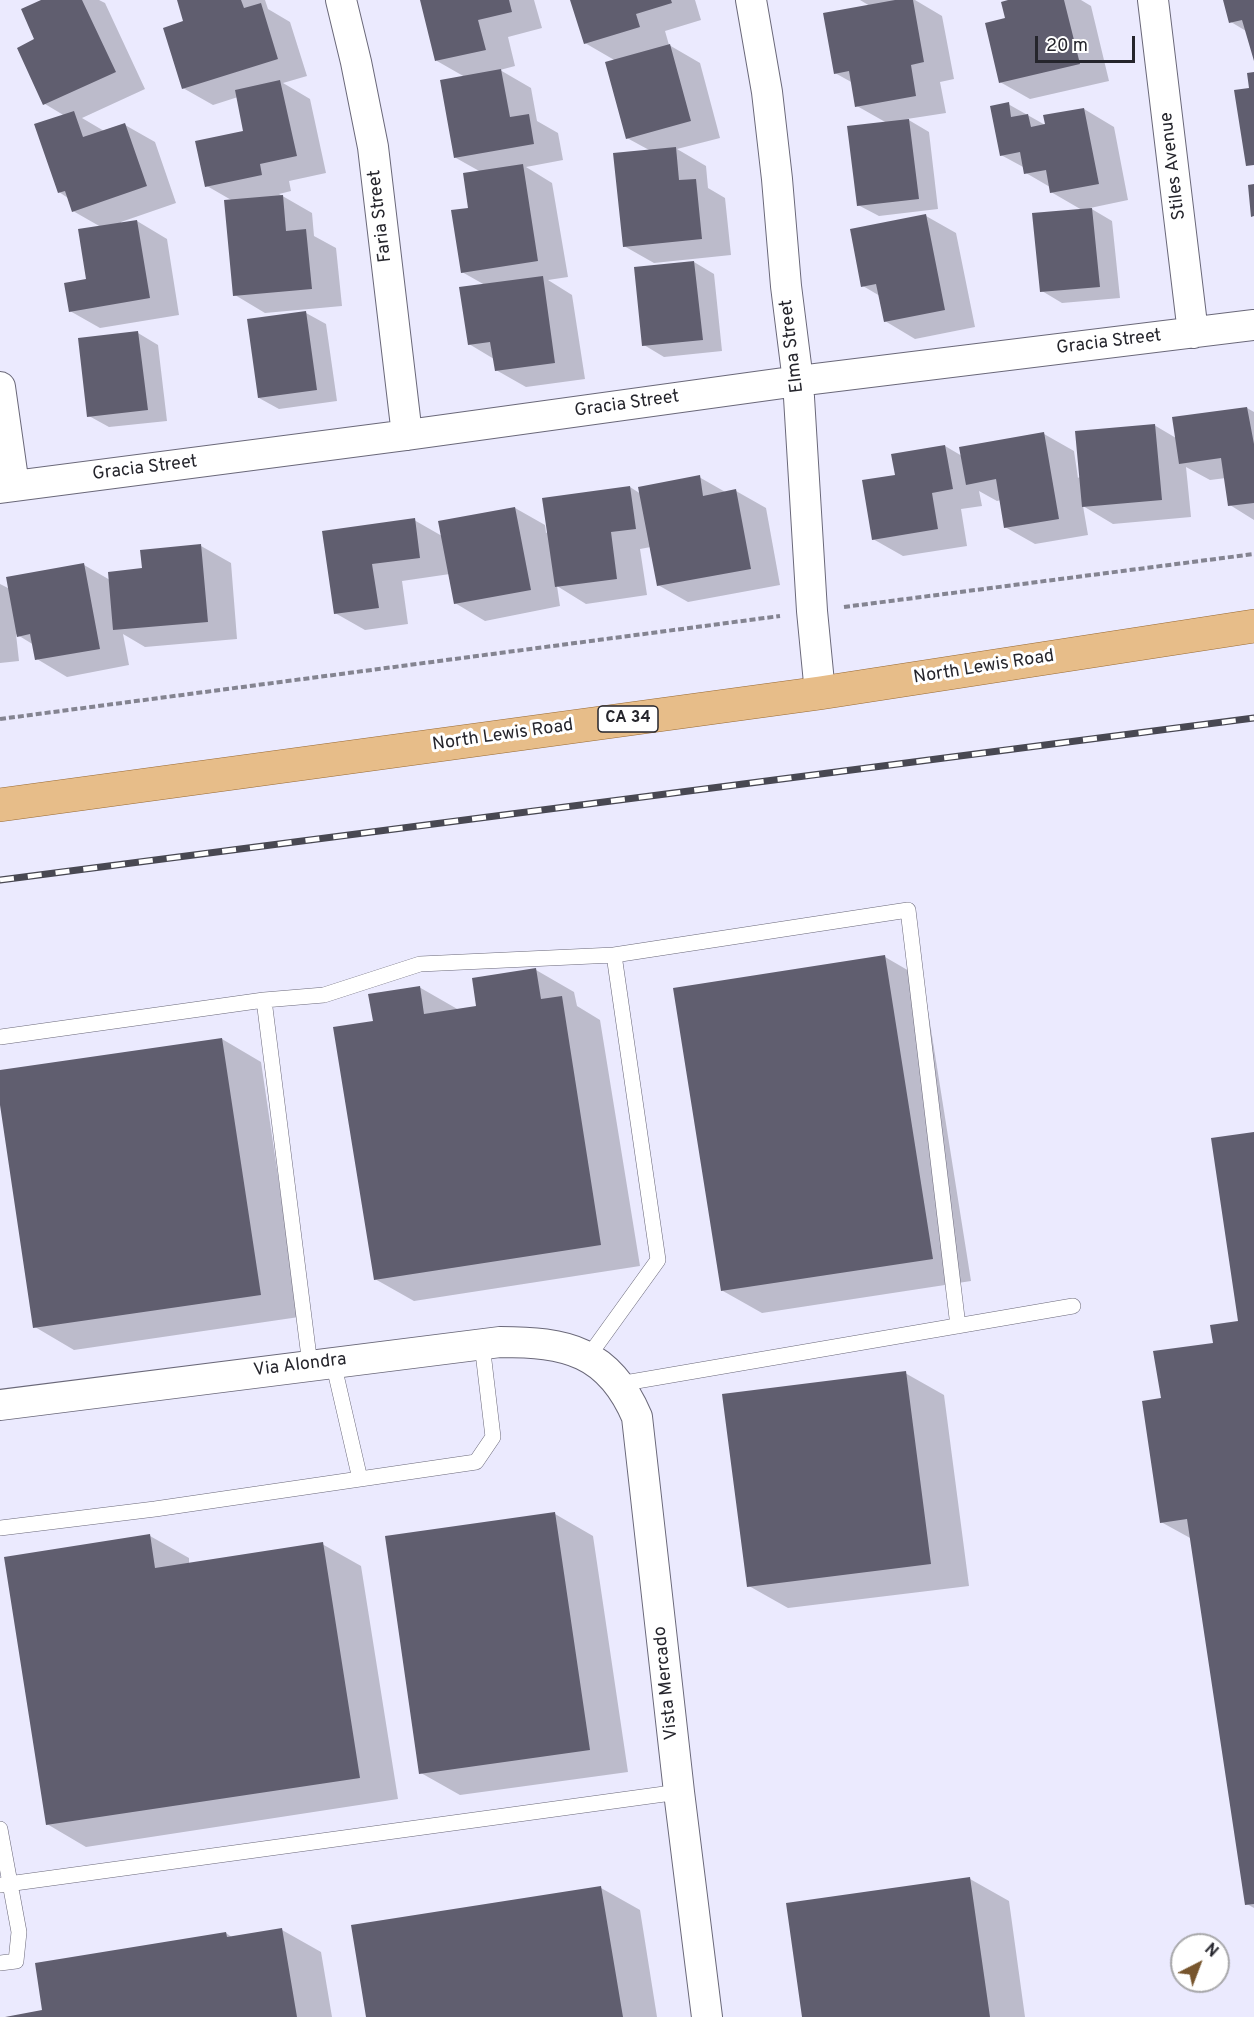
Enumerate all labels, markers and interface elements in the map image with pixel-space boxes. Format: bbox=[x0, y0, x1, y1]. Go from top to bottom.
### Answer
scale bar bbox=[1038, 24, 1138, 62]
text: 20 m bbox=[1046, 35, 1088, 58]
street label: Stiles Avenue bbox=[1157, 111, 1191, 221]
street label: Faria Street bbox=[365, 168, 397, 264]
street label: Elma Street bbox=[777, 298, 809, 394]
street label: Gracia Street bbox=[1055, 326, 1163, 360]
street label: Gracia Street bbox=[573, 387, 681, 423]
street label: Gracia Street bbox=[91, 452, 199, 486]
street label: North Lewis Road bbox=[912, 646, 1056, 690]
road number: CA 34 bbox=[598, 706, 658, 732]
street label: North Lewis Road bbox=[431, 715, 575, 757]
street label: Via Alondra bbox=[252, 1350, 348, 1382]
street label: Vista Mercado bbox=[650, 1625, 684, 1741]
north arrow bbox=[1170, 1933, 1230, 1993]
text: N bbox=[1200, 1940, 1222, 1962]

